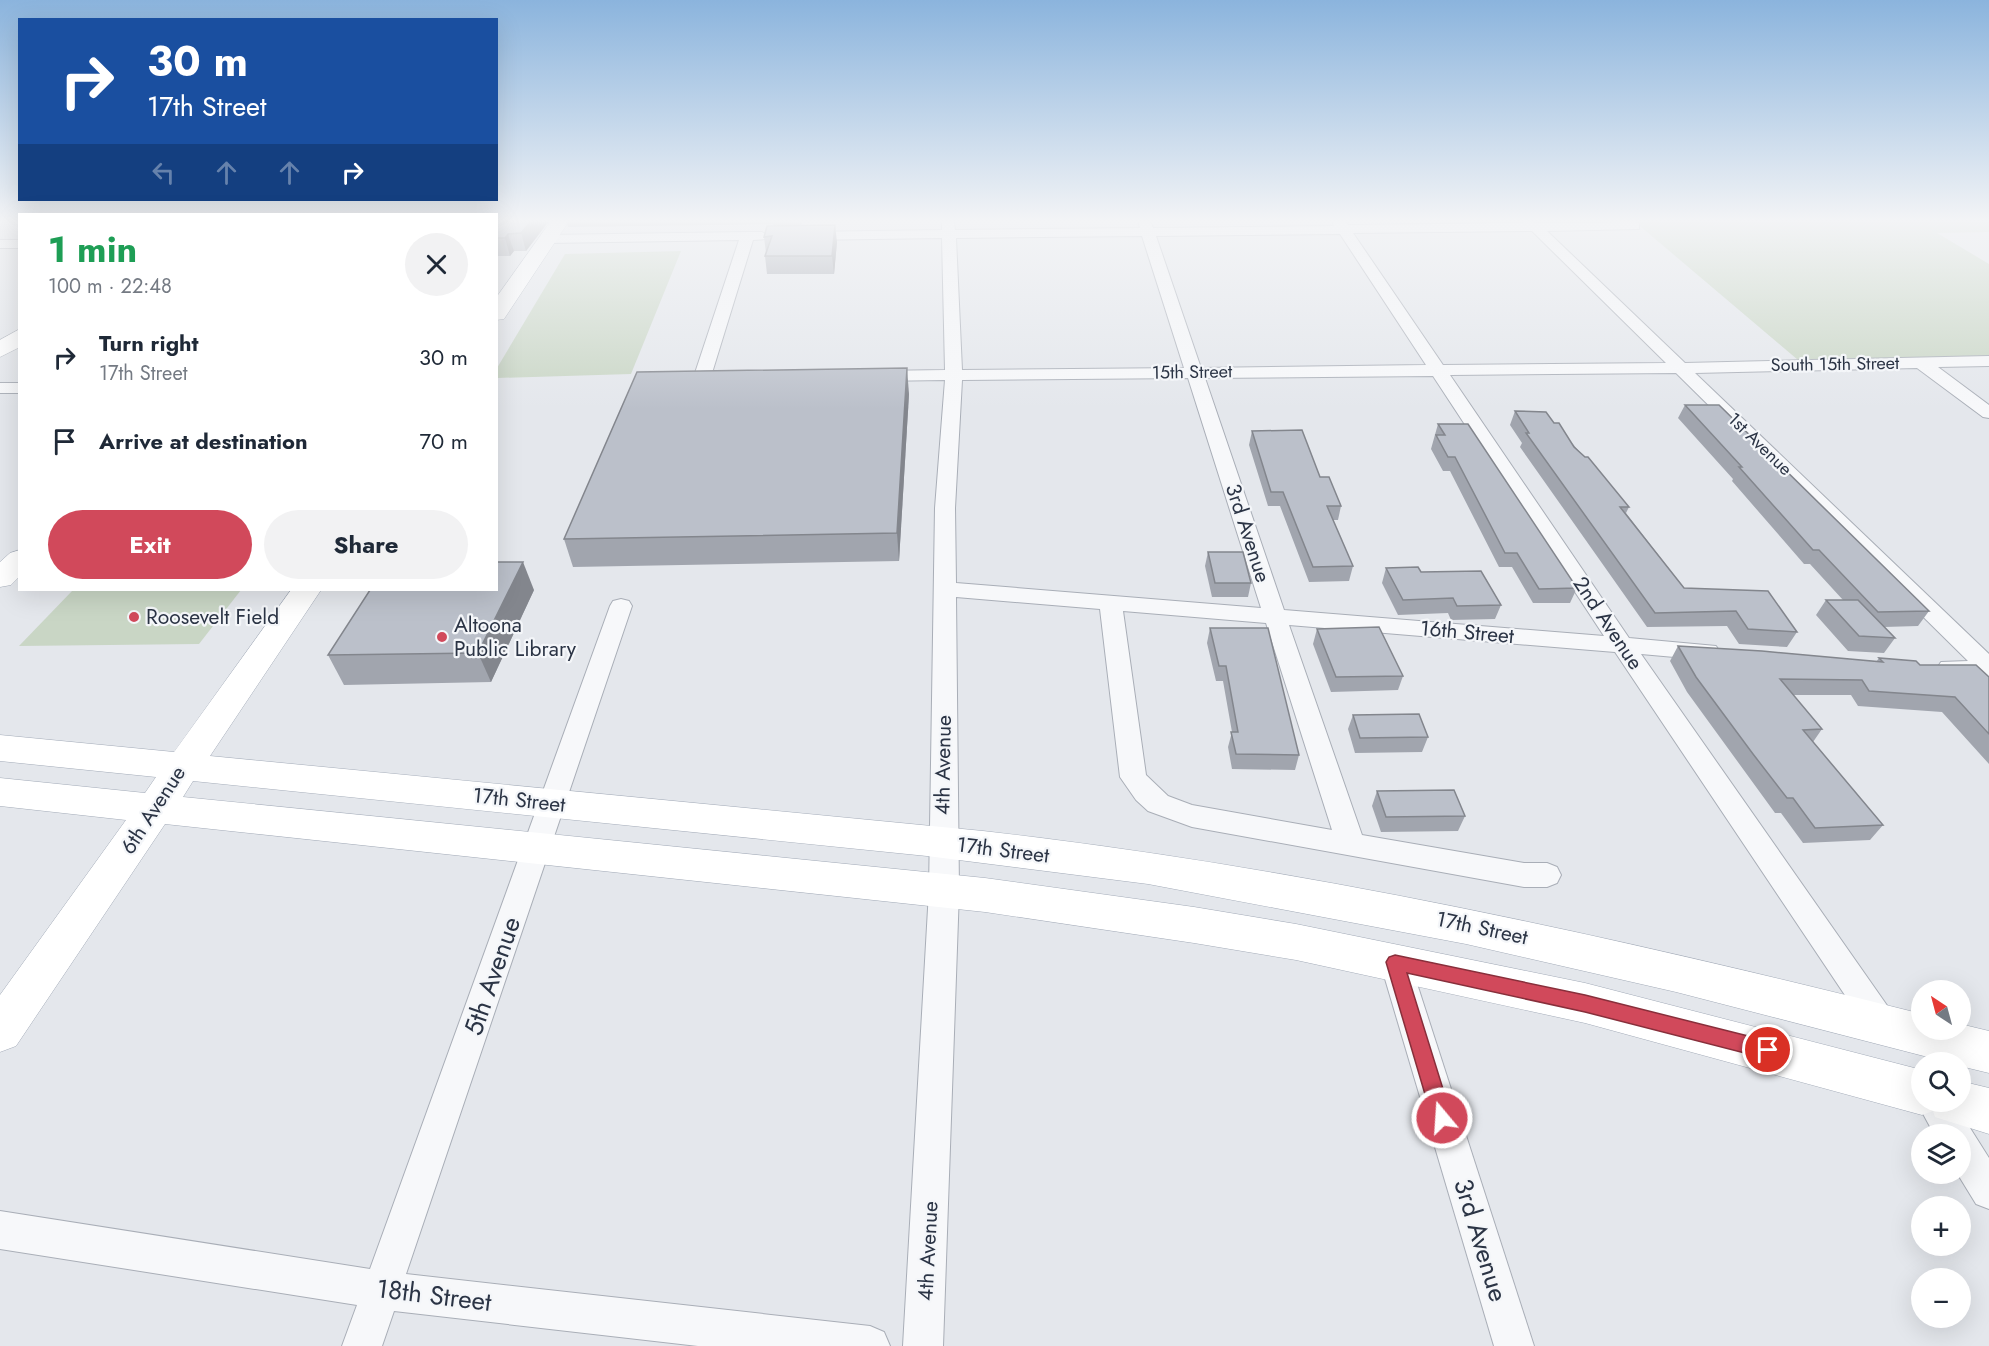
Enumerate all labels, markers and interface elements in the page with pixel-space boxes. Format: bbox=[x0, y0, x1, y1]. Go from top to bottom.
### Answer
text: 30 m bbox=[147, 31, 248, 92]
icon: right bbox=[48, 42, 126, 120]
text: 17th Street bbox=[147, 87, 267, 126]
icon: left bbox=[147, 156, 180, 189]
icon: ahead bbox=[210, 156, 243, 189]
icon: ahead bbox=[273, 156, 306, 189]
icon: right bbox=[336, 156, 369, 189]
text: 1 min bbox=[48, 223, 137, 275]
button: close bbox=[405, 233, 468, 296]
text: 100 m · 22:48 bbox=[48, 272, 172, 301]
text: Turn right bbox=[99, 327, 199, 359]
icon: right bbox=[48, 341, 81, 374]
text: 30 m bbox=[419, 341, 468, 373]
street label: South 15th Street bbox=[1770, 350, 1900, 378]
street label: 15th Street bbox=[1152, 358, 1233, 386]
text: 17th Street bbox=[99, 359, 188, 388]
street label: 1st Avenue bbox=[1722, 406, 1798, 482]
icon: arrive bbox=[48, 425, 81, 458]
text: Arrive at destination bbox=[99, 425, 308, 457]
text: 70 m bbox=[419, 425, 468, 457]
street label: 3rd Avenue bbox=[1218, 480, 1278, 586]
button: Exit bbox=[48, 510, 252, 579]
button: Share bbox=[264, 510, 468, 579]
street label: 2nd Avenue bbox=[1566, 570, 1650, 676]
place label: Roosevelt Field bbox=[146, 602, 279, 632]
marker: Roosevelt Field bbox=[127, 610, 141, 624]
place label: Altoona Public Library bbox=[454, 610, 577, 664]
street label: 16th Street bbox=[1419, 613, 1515, 651]
marker: Altoona Public Library bbox=[435, 630, 449, 644]
street label: 4th Avenue bbox=[927, 715, 959, 815]
street label: 6th Avenue bbox=[113, 760, 193, 860]
street label: 17th Street bbox=[471, 780, 567, 820]
street label: 17th Street bbox=[955, 829, 1051, 871]
street label: 17th Street bbox=[1433, 904, 1531, 952]
street label: 5th Avenue bbox=[454, 911, 530, 1041]
north arrow bbox=[1911, 980, 1971, 1040]
map controls bbox=[1911, 980, 1971, 1328]
pin bbox=[1742, 1024, 1793, 1075]
icon: arrive bbox=[1751, 1033, 1784, 1066]
button: search bbox=[1911, 1052, 1971, 1112]
position arrow bbox=[1410, 1086, 1474, 1150]
button: layers bbox=[1911, 1124, 1971, 1184]
street label: 3rd Avenue bbox=[1444, 1174, 1518, 1306]
button: + bbox=[1911, 1196, 1971, 1256]
street label: 4th Avenue bbox=[910, 1200, 946, 1302]
button: − bbox=[1911, 1268, 1971, 1328]
street label: 18th Street bbox=[374, 1269, 494, 1321]

